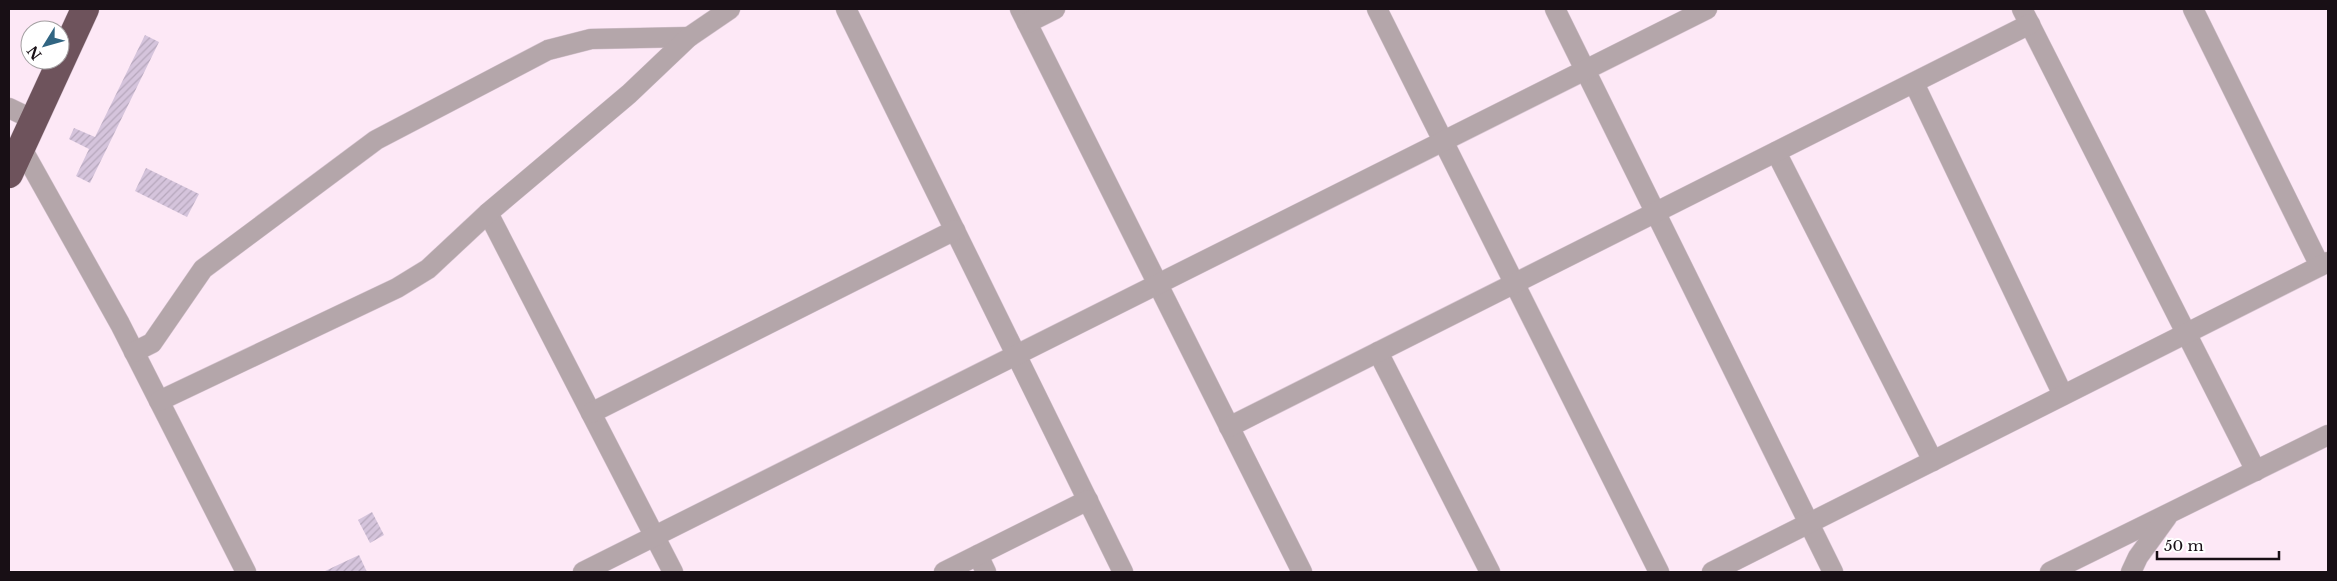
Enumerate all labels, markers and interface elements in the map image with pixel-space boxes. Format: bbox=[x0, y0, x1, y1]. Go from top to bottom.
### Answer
north arrow bbox=[20, 20, 70, 70]
text: N bbox=[23, 42, 46, 63]
scale bar bbox=[2157, 528, 2280, 560]
text: 50 m bbox=[2164, 536, 2204, 555]

